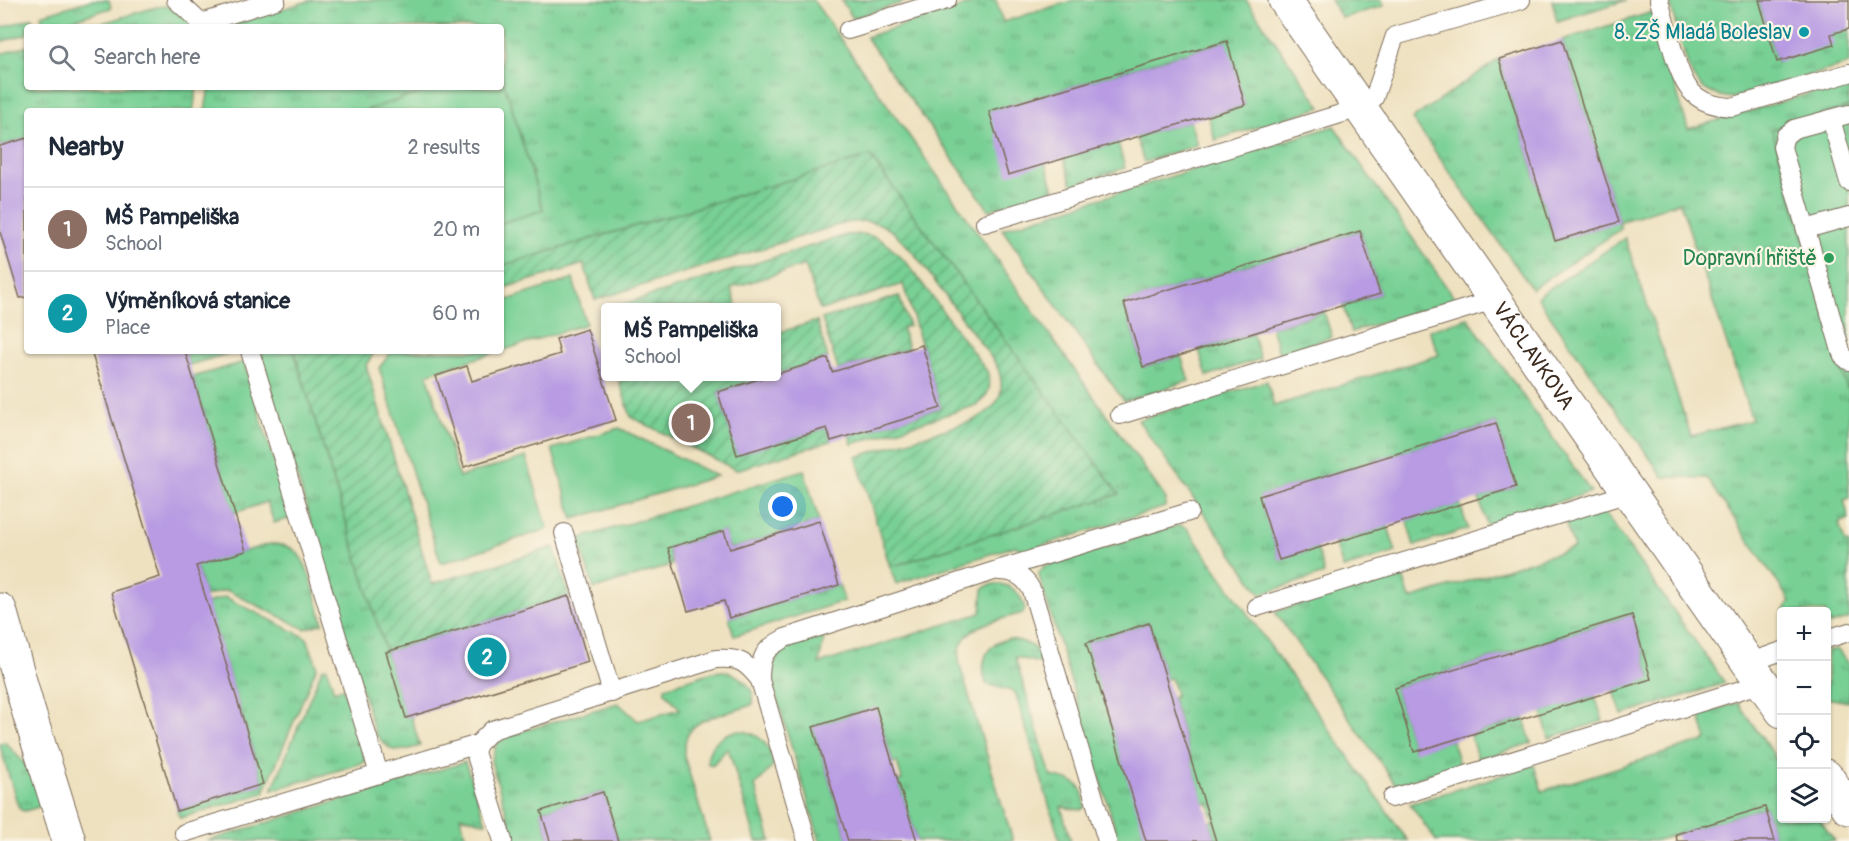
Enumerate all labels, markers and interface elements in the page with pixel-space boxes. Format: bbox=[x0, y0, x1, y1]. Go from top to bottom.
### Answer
place label: 8. ZŠ Mladá Boleslav bbox=[1614, 18, 1792, 46]
search box bbox=[24, 24, 504, 90]
marker: 8. ZŠ Mladá Boleslav bbox=[1797, 25, 1811, 39]
icon: search bbox=[45, 41, 78, 74]
text: Search here bbox=[93, 43, 200, 71]
text: Nearby bbox=[48, 131, 124, 163]
text: 2 results bbox=[408, 135, 480, 160]
text: MŠ Pampeliška bbox=[105, 203, 239, 231]
text: 1 bbox=[64, 217, 71, 242]
text: 20 m bbox=[433, 217, 480, 242]
text: School bbox=[105, 231, 162, 256]
place label: Dopravní hřiště bbox=[1683, 245, 1817, 272]
marker: Dopravní hřiště bbox=[1822, 251, 1836, 265]
text: Výměníková stanice bbox=[105, 287, 290, 315]
street label: VÁCLAVKOVA bbox=[1487, 296, 1581, 415]
text: 2 bbox=[62, 301, 73, 326]
text: 60 m bbox=[433, 301, 480, 326]
popup bbox=[601, 303, 781, 381]
text: Place bbox=[105, 315, 150, 340]
text: MŠ Pampeliška bbox=[624, 316, 758, 344]
text: School bbox=[624, 344, 681, 369]
pin: 1 bbox=[672, 400, 710, 446]
your location bbox=[768, 492, 797, 521]
map controls bbox=[1777, 607, 1831, 823]
button: + bbox=[1777, 607, 1831, 661]
pin: 2 bbox=[468, 634, 506, 680]
button: − bbox=[1777, 661, 1831, 715]
button: locate bbox=[1777, 715, 1831, 769]
button: layers bbox=[1777, 769, 1831, 823]

